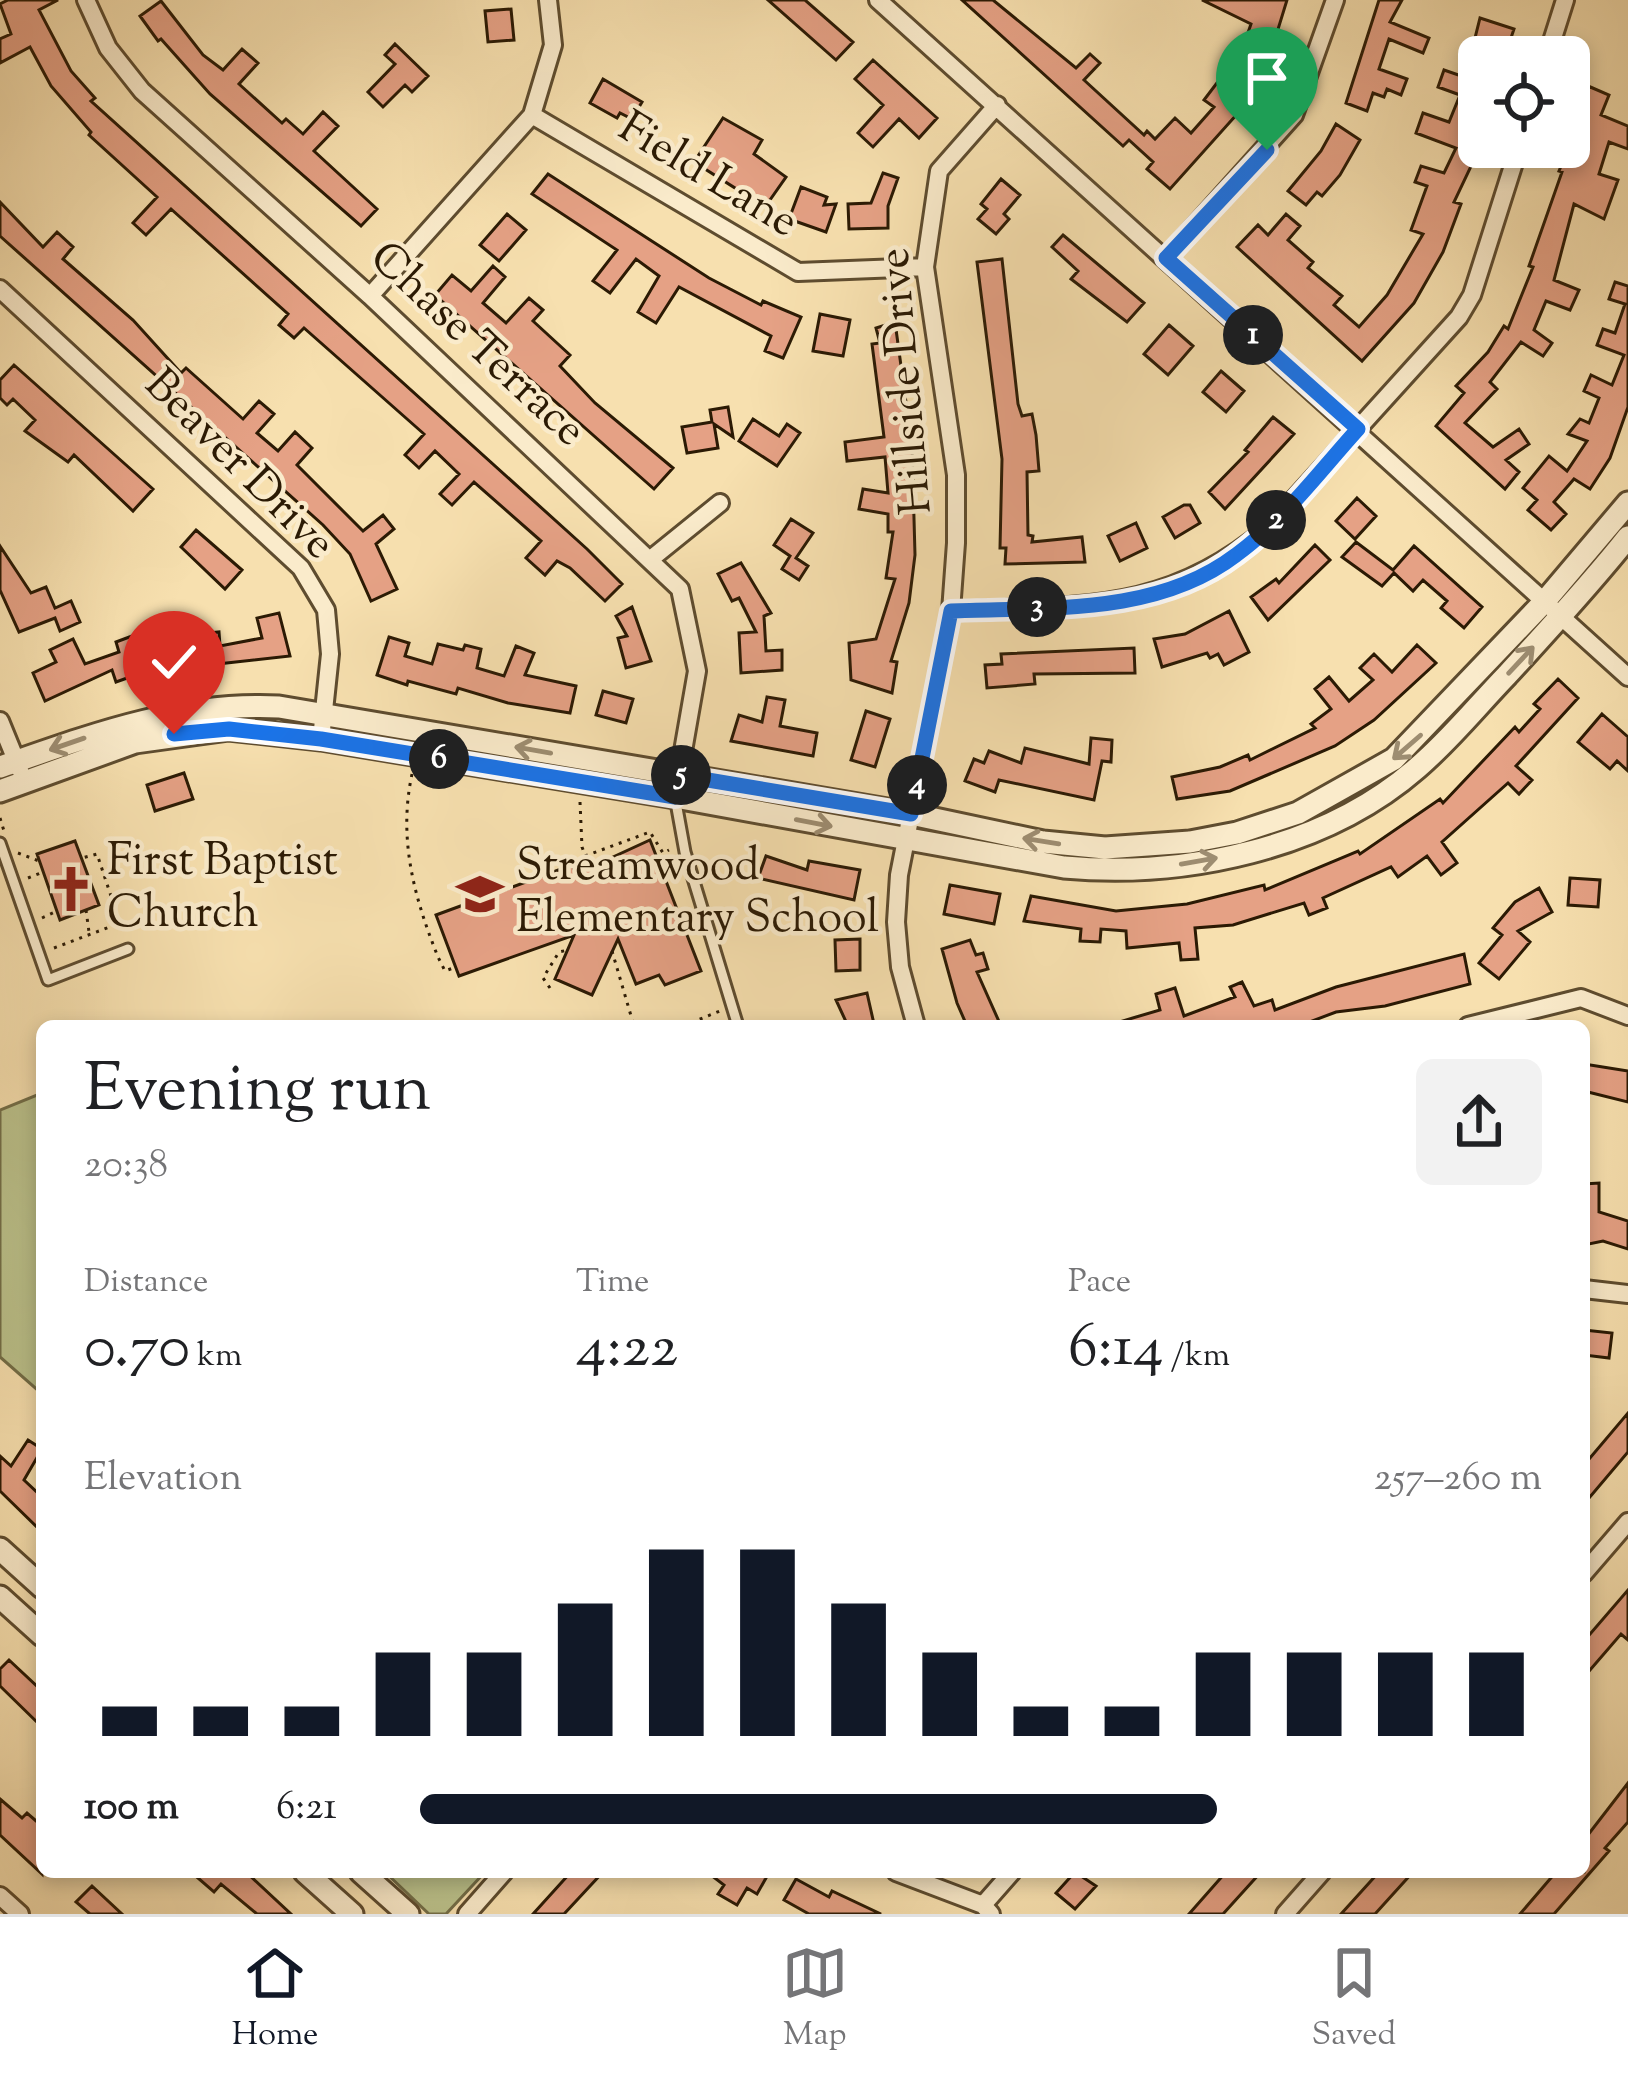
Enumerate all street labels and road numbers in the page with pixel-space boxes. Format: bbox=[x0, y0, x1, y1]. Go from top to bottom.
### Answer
street label: Field Lane bbox=[605, 98, 809, 256]
street label: Chase Terrace bbox=[353, 228, 599, 464]
street label: Hillside Drive bbox=[864, 245, 952, 517]
street label: Beaver Drive bbox=[128, 356, 348, 576]

